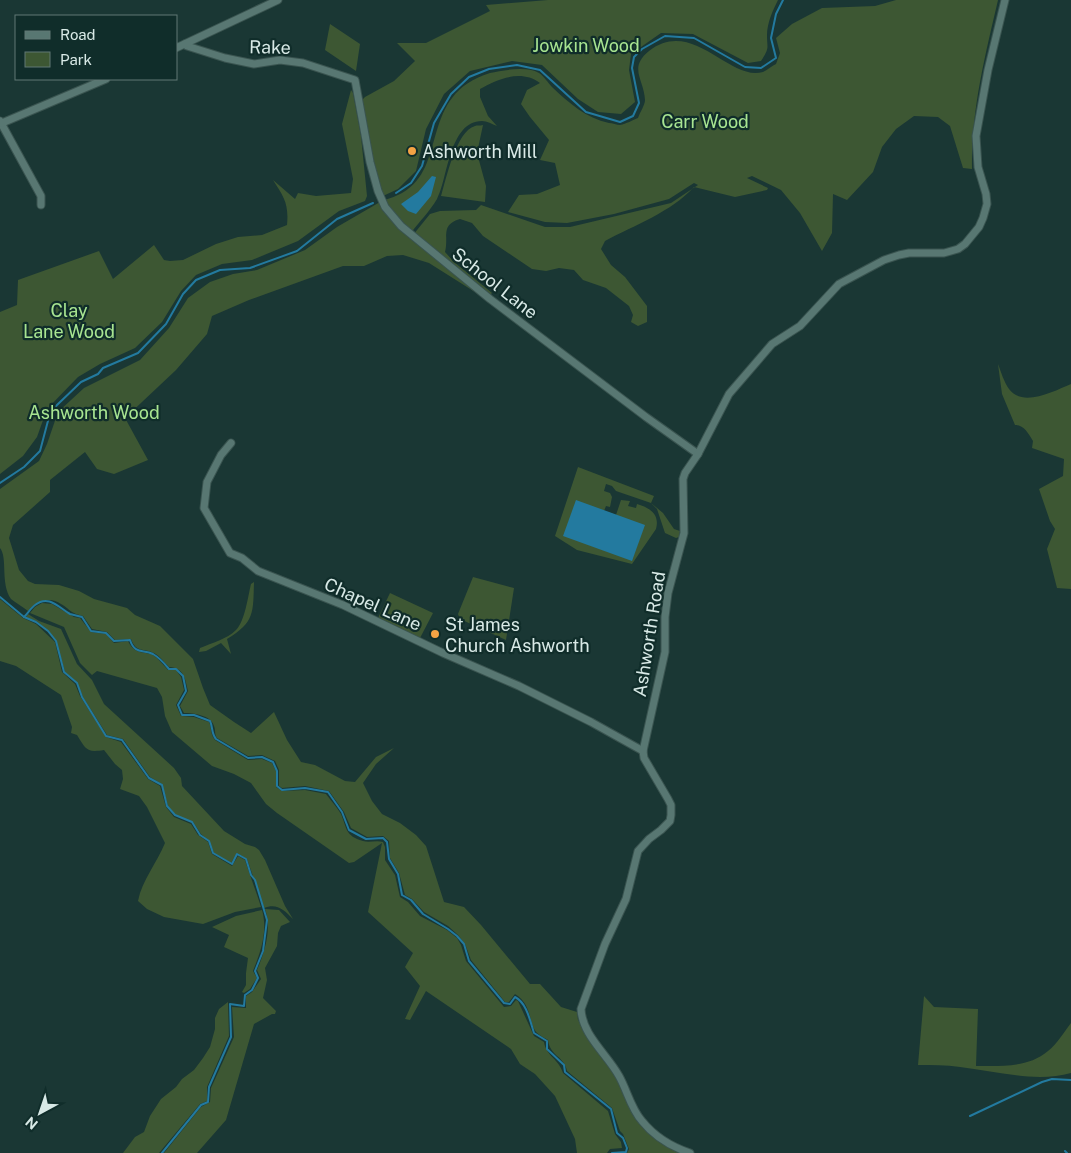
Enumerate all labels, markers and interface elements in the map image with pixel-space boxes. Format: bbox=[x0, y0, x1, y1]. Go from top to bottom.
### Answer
legend bbox=[15, 15, 178, 80]
text: Road bbox=[60, 26, 96, 43]
park label: Jowkin Wood bbox=[532, 35, 640, 56]
street label: Rake bbox=[249, 36, 291, 58]
text: Park bbox=[60, 51, 92, 68]
park label: Carr Wood bbox=[661, 111, 749, 132]
place label: Ashworth Mill bbox=[422, 141, 537, 162]
marker: Ashworth Mill bbox=[406, 145, 418, 157]
street label: School Lane bbox=[448, 243, 542, 323]
park label: Clay Lane Wood bbox=[23, 300, 115, 342]
park label: Ashworth Wood bbox=[28, 402, 160, 423]
street label: Ashworth Road bbox=[629, 570, 669, 698]
street label: Chapel Lane bbox=[321, 573, 425, 635]
place label: St James Church Ashworth bbox=[445, 614, 590, 656]
marker: St James Church Ashworth bbox=[429, 628, 441, 640]
north arrow bbox=[15, 1088, 65, 1138]
text: N bbox=[22, 1113, 41, 1133]

